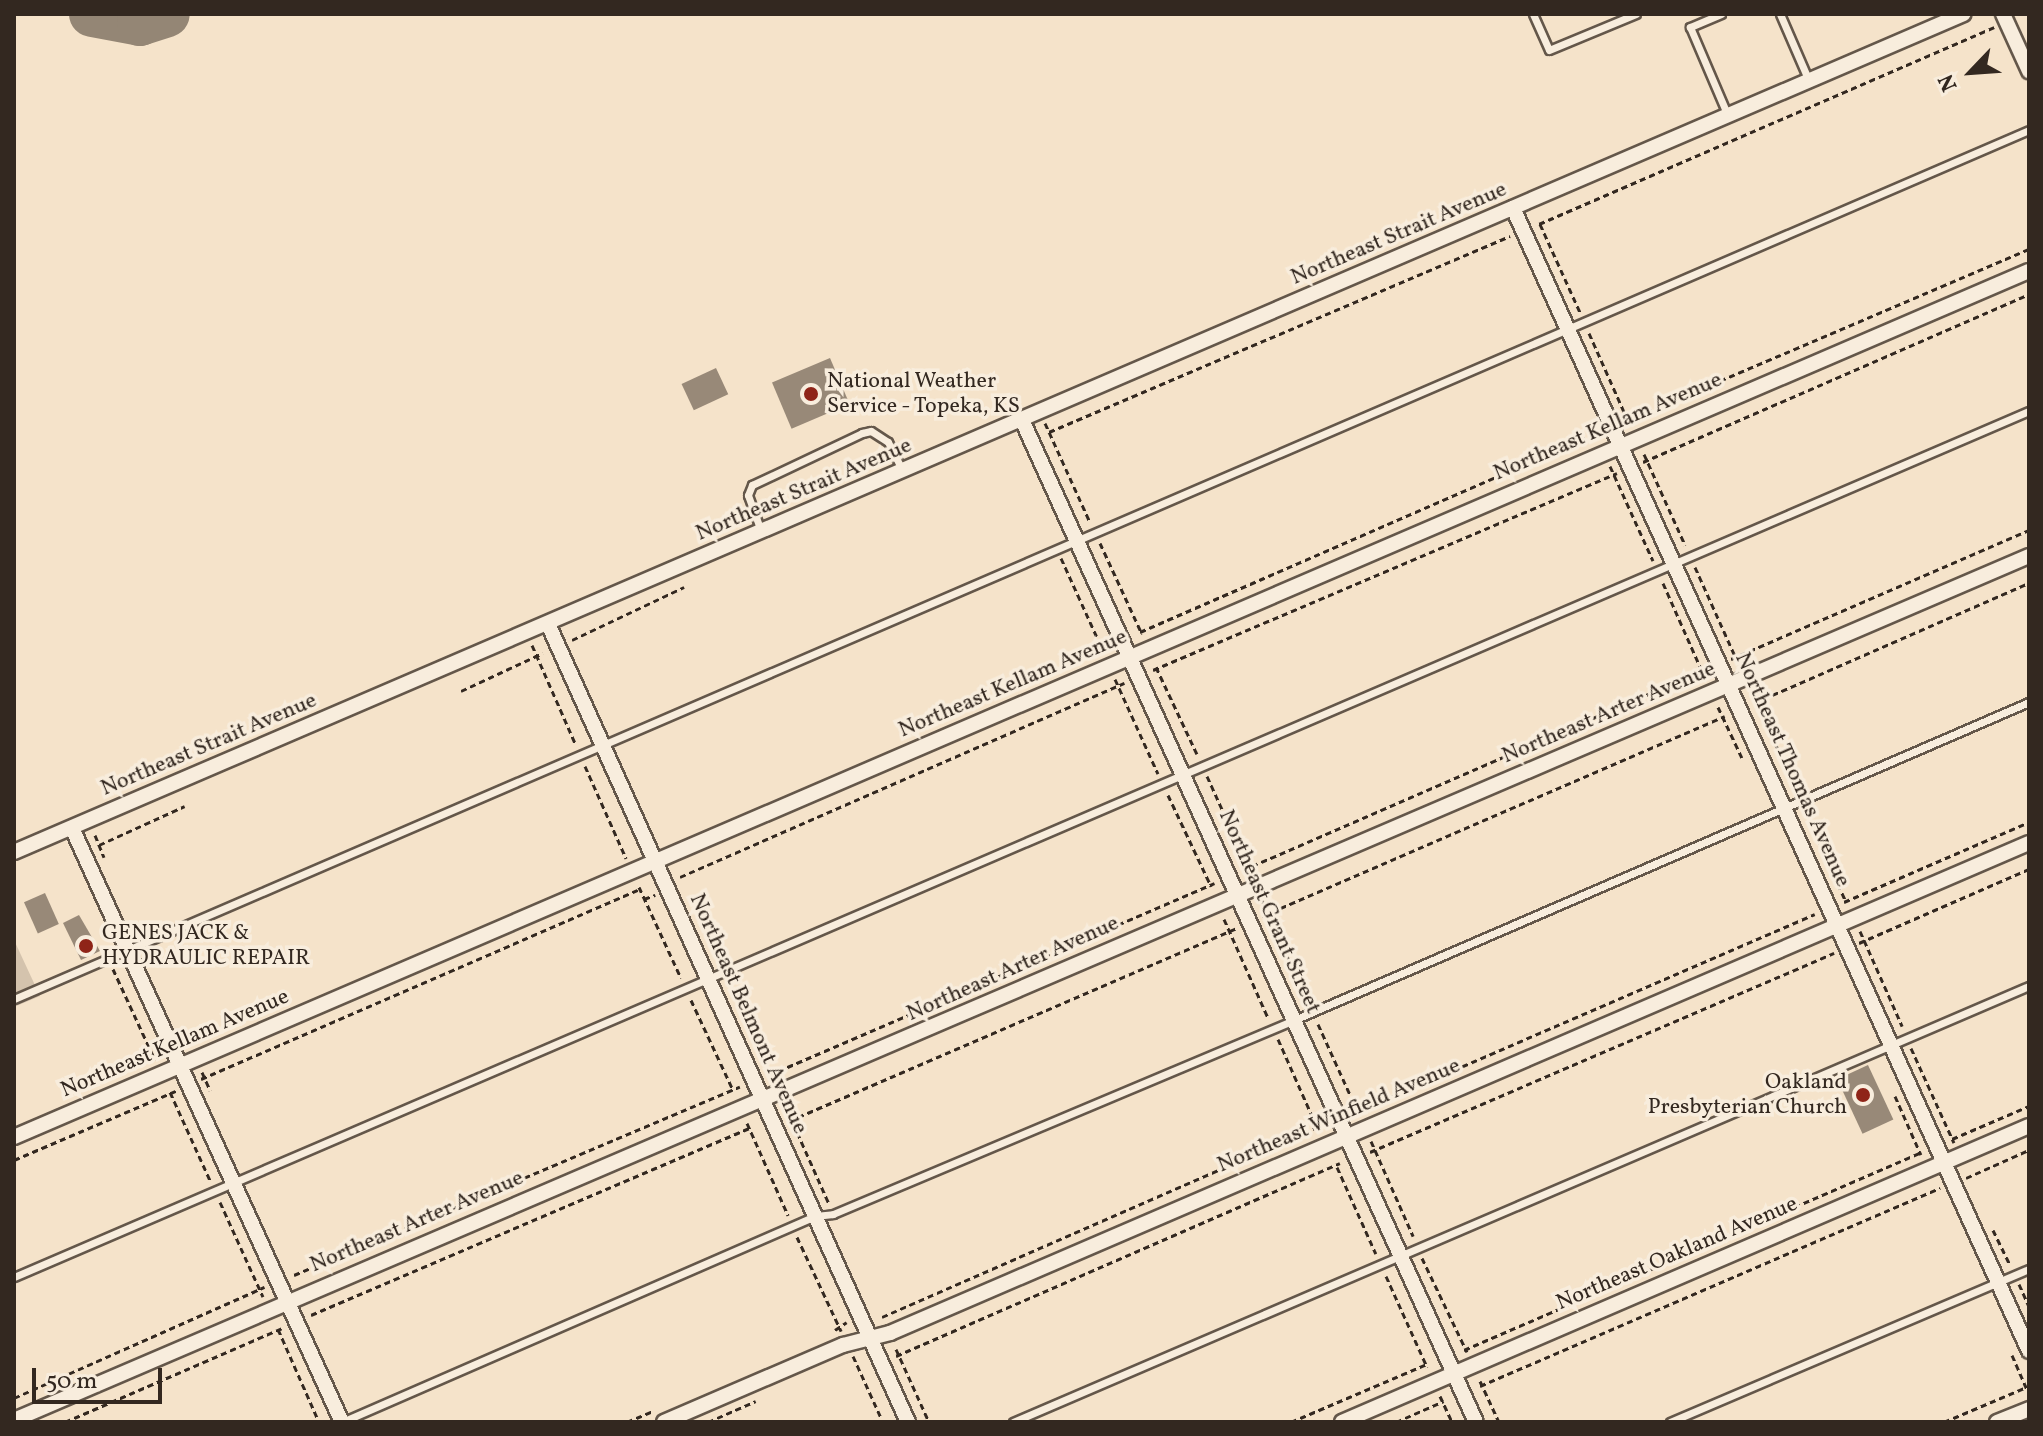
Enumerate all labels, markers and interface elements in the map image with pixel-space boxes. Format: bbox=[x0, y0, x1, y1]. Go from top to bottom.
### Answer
north arrow bbox=[1931, 32, 2011, 112]
text: N bbox=[1931, 69, 1966, 96]
street label: Northeast Strait Avenue bbox=[1287, 177, 1511, 291]
street label: Northeast Kellam Avenue bbox=[1490, 367, 1726, 487]
place label: National Weather Service - Topeka, KS bbox=[827, 368, 1021, 420]
marker: National Weather Service - Topeka, KS bbox=[802, 385, 820, 403]
street label: Northeast Strait Avenue bbox=[692, 433, 916, 547]
street label: Northeast Kellam Avenue bbox=[895, 624, 1131, 744]
street label: Northeast Thomas Avenue bbox=[1728, 648, 1856, 892]
street label: Northeast Arter Avenue bbox=[1498, 656, 1720, 770]
street label: Northeast Strait Avenue bbox=[97, 688, 321, 802]
street label: Northeast Grant Street bbox=[1212, 806, 1326, 1018]
street label: Northeast Belmont Avenue bbox=[683, 890, 813, 1138]
street label: Northeast Arter Avenue bbox=[903, 910, 1123, 1028]
place label: GENES JACK & HYDRAULIC REPAIR bbox=[102, 920, 310, 972]
marker: GENES JACK & HYDRAULIC REPAIR bbox=[77, 937, 95, 955]
street label: Northeast Kellam Avenue bbox=[57, 984, 293, 1104]
street label: Northeast Winfield Avenue bbox=[1213, 1053, 1465, 1179]
place label: Oakland Presbyterian Church bbox=[1648, 1069, 1847, 1120]
marker: Oakland Presbyterian Church bbox=[1854, 1086, 1872, 1104]
street label: Northeast Arter Avenue bbox=[306, 1165, 528, 1279]
street label: Northeast Oakland Avenue bbox=[1552, 1191, 1802, 1317]
scale bar bbox=[36, 1352, 166, 1402]
text: 50 m bbox=[46, 1365, 98, 1399]

